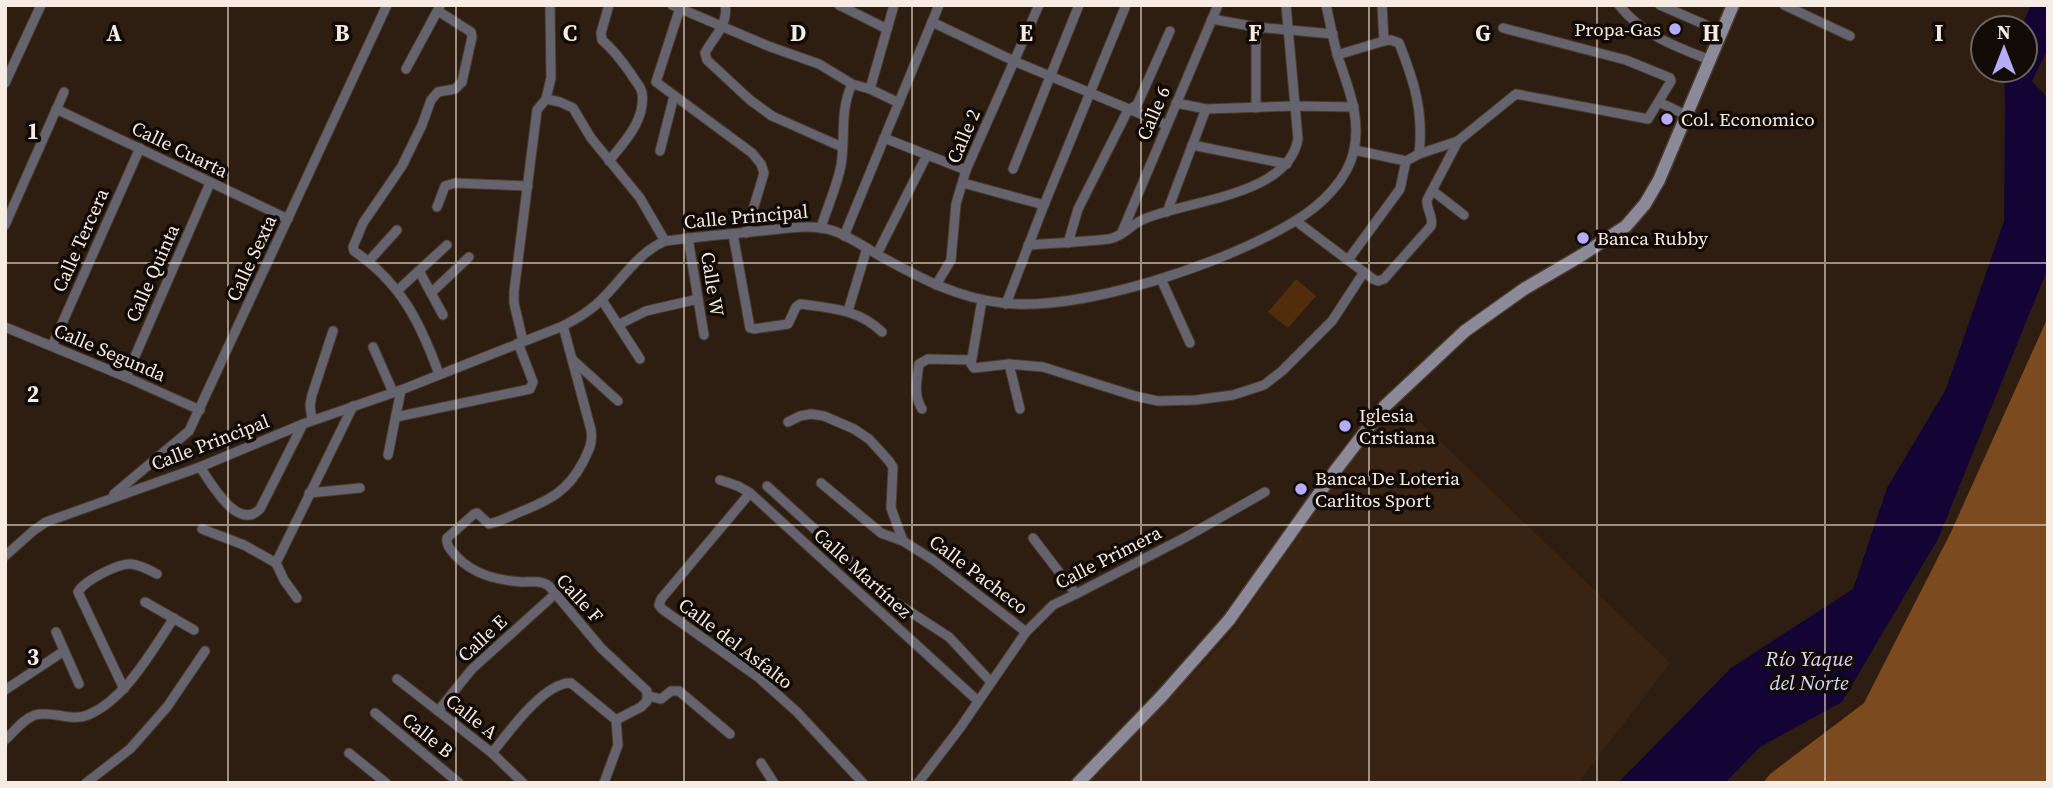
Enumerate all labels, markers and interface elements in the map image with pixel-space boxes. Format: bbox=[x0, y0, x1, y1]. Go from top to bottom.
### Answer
north arrow bbox=[1969, 14, 2039, 84]
place label: Propa-Gas bbox=[1574, 16, 1661, 42]
text: A bbox=[106, 17, 122, 49]
text: B bbox=[335, 17, 350, 49]
text: C bbox=[563, 17, 577, 49]
text: D bbox=[790, 17, 806, 49]
text: E bbox=[1019, 17, 1033, 49]
text: F bbox=[1248, 17, 1262, 49]
text: G bbox=[1475, 17, 1491, 49]
text: H bbox=[1702, 17, 1720, 49]
text: I bbox=[1935, 17, 1944, 49]
text: N bbox=[1997, 19, 2011, 45]
marker: Propa-Gas bbox=[1667, 21, 1683, 37]
street label: Calle 6 bbox=[1130, 82, 1176, 144]
street label: Calle 2 bbox=[940, 105, 986, 167]
place label: Col. Economico bbox=[1681, 106, 1815, 132]
marker: Col. Economico bbox=[1659, 111, 1675, 127]
text: 1 bbox=[27, 115, 39, 147]
street label: Calle Cuarta bbox=[128, 115, 233, 184]
street label: Calle Tercera bbox=[46, 184, 115, 296]
street label: Calle Principal bbox=[683, 198, 809, 234]
street label: Calle Sexta bbox=[220, 210, 282, 305]
street label: Calle Quinta bbox=[119, 220, 185, 326]
place label: Banca Rubby bbox=[1597, 225, 1708, 251]
marker: Banca Rubby bbox=[1575, 230, 1591, 246]
street label: Calle W bbox=[695, 250, 731, 319]
street label: Calle Segunda bbox=[50, 317, 170, 387]
text: 2 bbox=[27, 378, 39, 410]
place label: Iglesia Cristiana bbox=[1359, 402, 1436, 450]
street label: Calle Principal bbox=[147, 407, 273, 476]
marker: Iglesia Cristiana bbox=[1337, 418, 1353, 434]
place label: Banca De Loteria Carlitos Sport bbox=[1315, 465, 1460, 513]
marker: Banca De Loteria Carlitos Sport bbox=[1293, 481, 1309, 497]
street label: Calle Primera bbox=[1050, 519, 1166, 595]
street label: Calle Martínez bbox=[808, 522, 918, 624]
street label: Calle Pacheco bbox=[924, 528, 1034, 620]
street label: Calle F bbox=[551, 568, 609, 628]
street label: Calle del Asfalto bbox=[674, 591, 798, 695]
street label: Calle E bbox=[452, 609, 512, 667]
text: 3 bbox=[27, 641, 39, 673]
water label: Río Yaque del Norte bbox=[1764, 644, 1853, 697]
street label: Calle A bbox=[440, 687, 504, 745]
street label: Calle B bbox=[397, 706, 459, 764]

